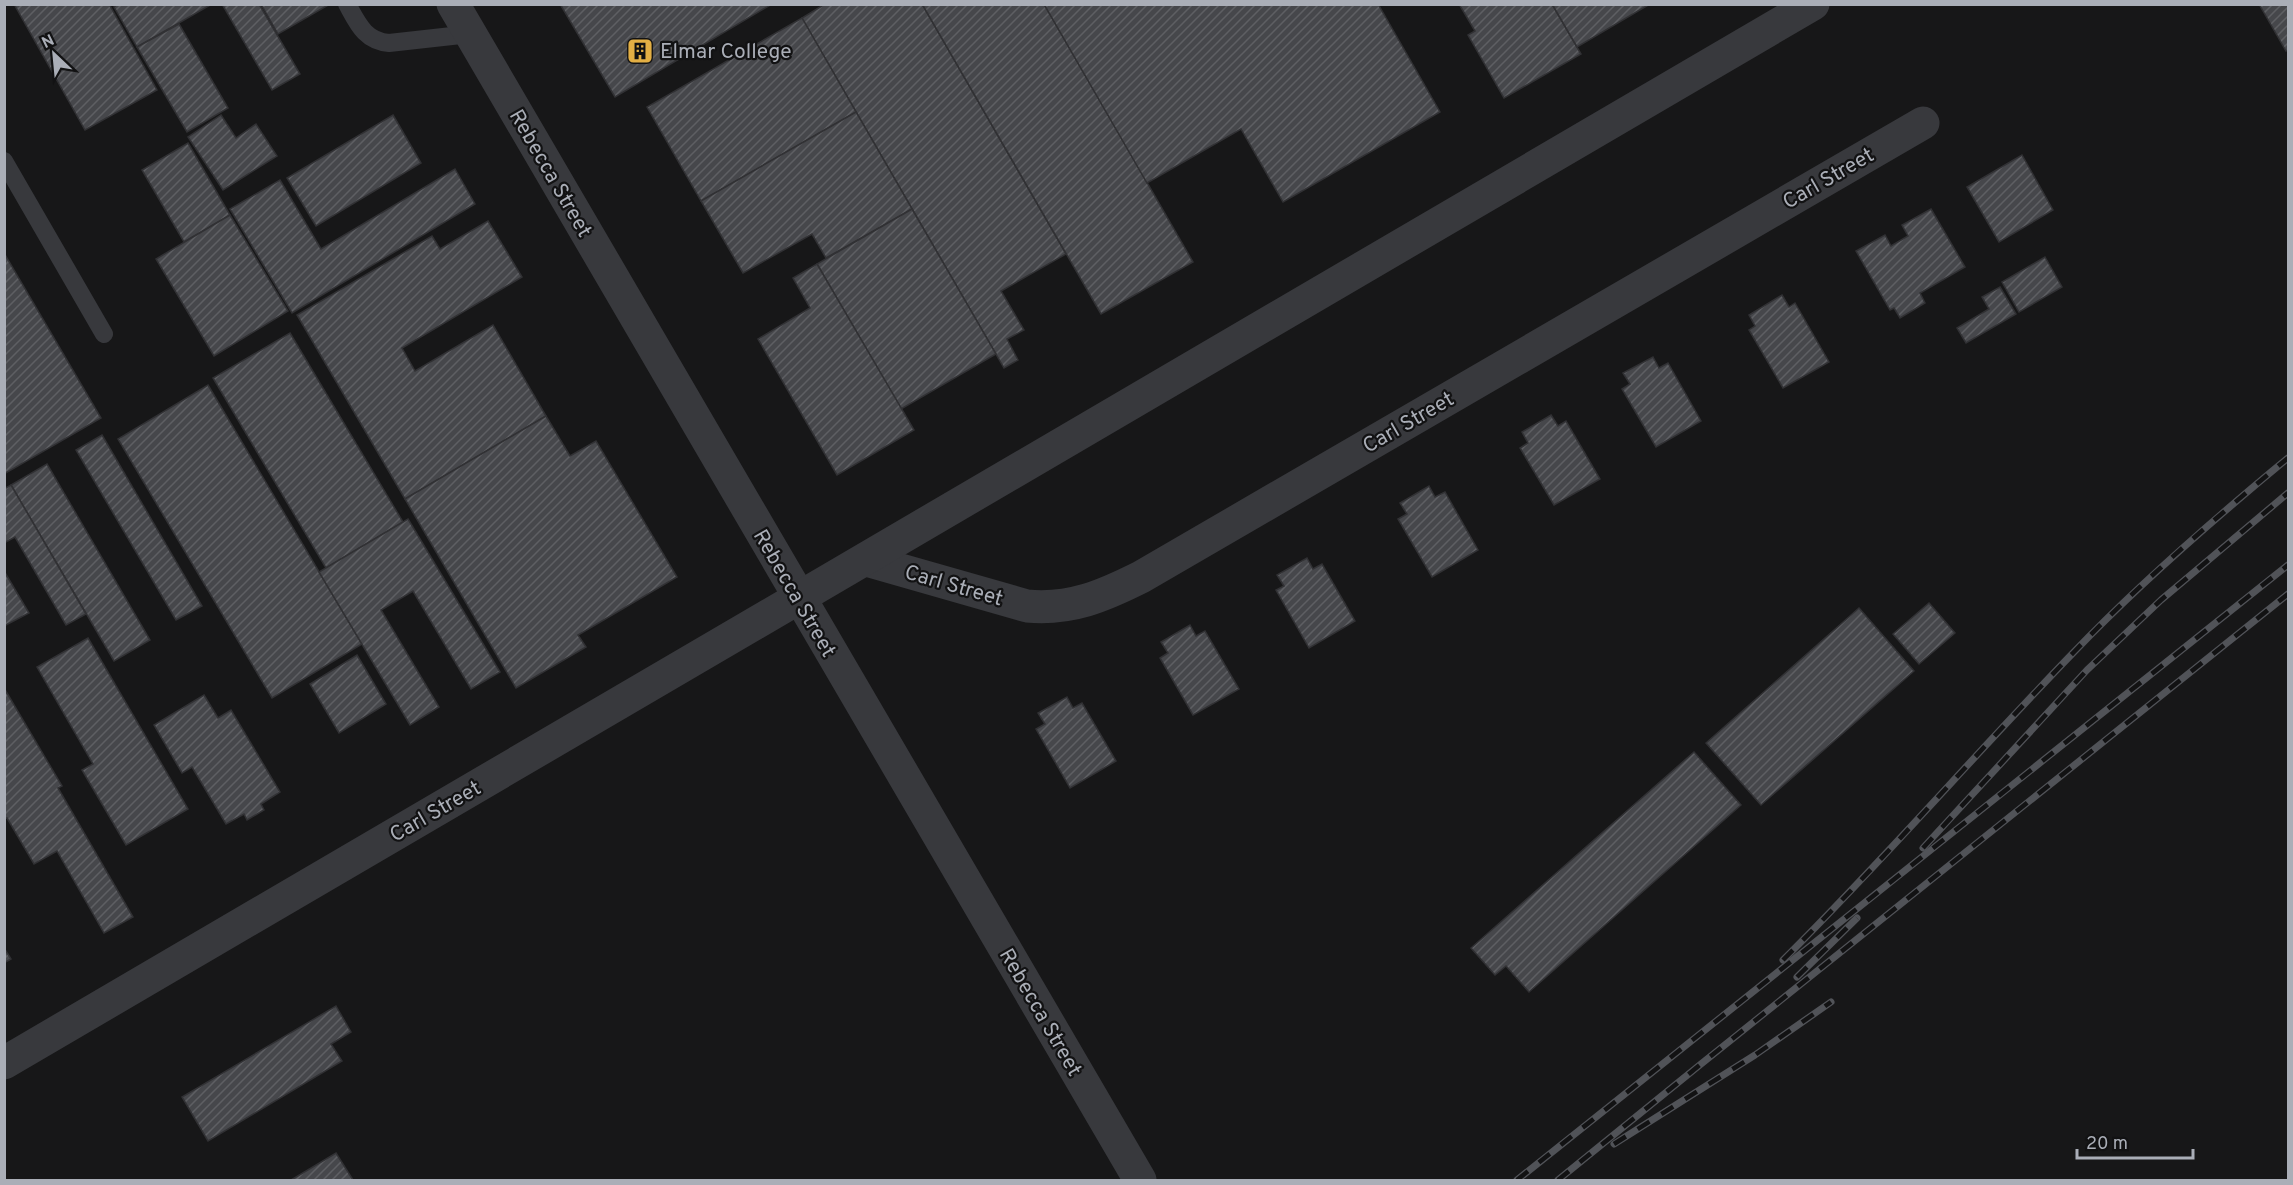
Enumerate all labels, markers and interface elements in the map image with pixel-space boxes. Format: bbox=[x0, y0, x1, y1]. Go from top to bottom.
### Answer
north arrow bbox=[24, 24, 84, 84]
text: N bbox=[39, 31, 58, 54]
building icon: Elmar College bbox=[625, 36, 655, 66]
place label: Elmar College bbox=[660, 39, 792, 66]
street label: Rebecca Street bbox=[502, 105, 597, 243]
street label: Carl Street bbox=[1778, 142, 1879, 216]
street label: Carl Street bbox=[1358, 386, 1459, 460]
street label: Rebecca Street bbox=[746, 525, 841, 663]
street label: Carl Street bbox=[901, 560, 1006, 613]
street label: Carl Street bbox=[385, 775, 486, 849]
street label: Rebecca Street bbox=[992, 944, 1087, 1082]
scale bar bbox=[2077, 1122, 2192, 1160]
text: 20 m bbox=[2086, 1133, 2128, 1156]

